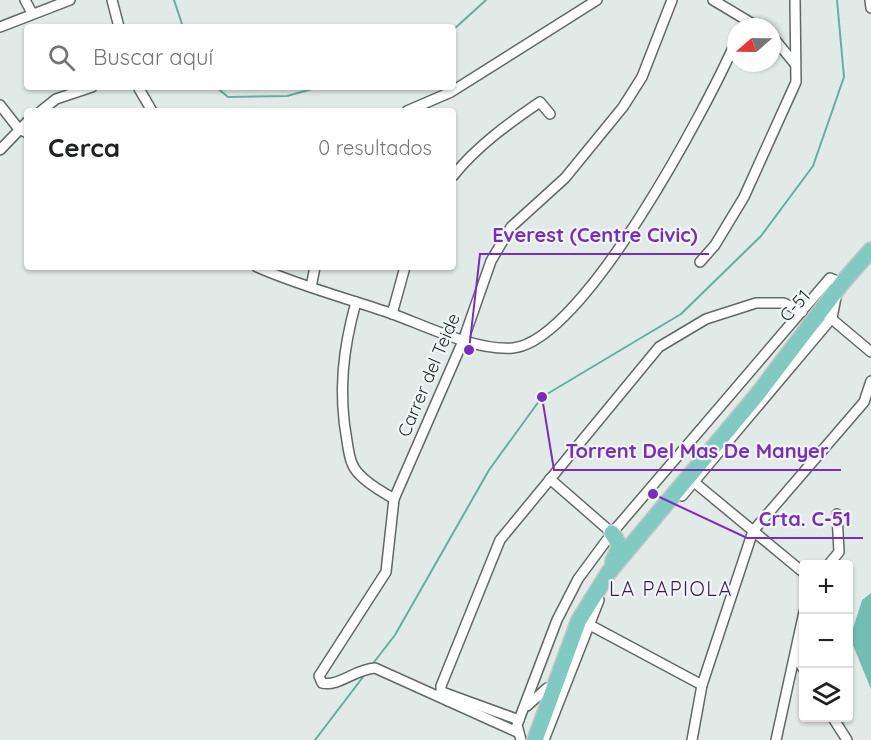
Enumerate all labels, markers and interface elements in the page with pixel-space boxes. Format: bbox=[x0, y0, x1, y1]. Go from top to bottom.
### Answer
north arrow bbox=[727, 18, 781, 72]
search box bbox=[24, 24, 456, 90]
icon: search bbox=[45, 41, 78, 74]
text: Buscar aquí bbox=[93, 43, 213, 71]
text: Cerca bbox=[48, 131, 120, 164]
text: 0 resultados bbox=[318, 135, 432, 160]
callout: Everest (Centre Civic) bbox=[480, 216, 709, 254]
text: Everest (Centre Civic) bbox=[492, 222, 698, 247]
street label: C-51 bbox=[774, 285, 815, 326]
street label: Carrer del Teide bbox=[392, 310, 465, 440]
callout: Torrent Del Mas De Manyer bbox=[554, 432, 841, 470]
text: Torrent Del Mas De Manyer bbox=[565, 438, 829, 463]
callout: Crta. C-51 bbox=[747, 500, 863, 538]
text: Crta. C-51 bbox=[759, 506, 851, 531]
map controls bbox=[799, 560, 853, 722]
button: + bbox=[799, 560, 853, 614]
district label: LA PAPIOLA bbox=[609, 576, 733, 601]
button: − bbox=[799, 614, 853, 668]
button: layers bbox=[799, 668, 853, 722]

